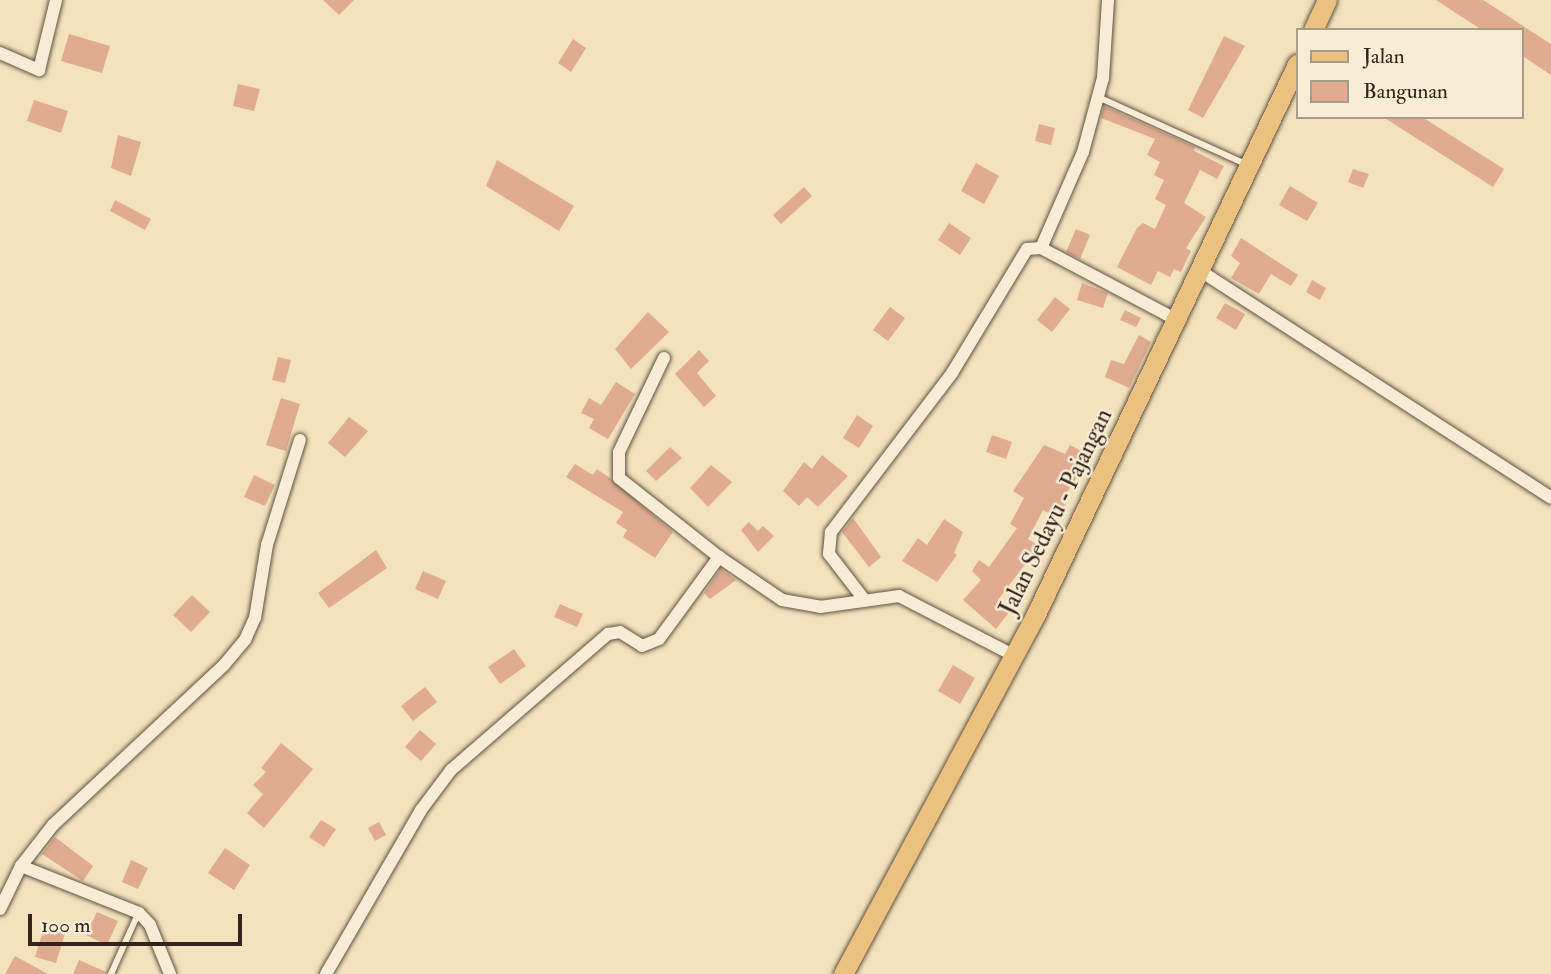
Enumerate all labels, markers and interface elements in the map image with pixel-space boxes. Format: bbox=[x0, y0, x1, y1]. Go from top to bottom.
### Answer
legend bbox=[1296, 28, 1523, 119]
text: Jalan bbox=[1363, 43, 1405, 70]
text: Bangunan bbox=[1363, 78, 1448, 105]
street label: Jalan Sedayu - Pajangan bbox=[994, 404, 1118, 620]
scale bar bbox=[32, 900, 245, 944]
text: 100 m bbox=[41, 912, 91, 939]

